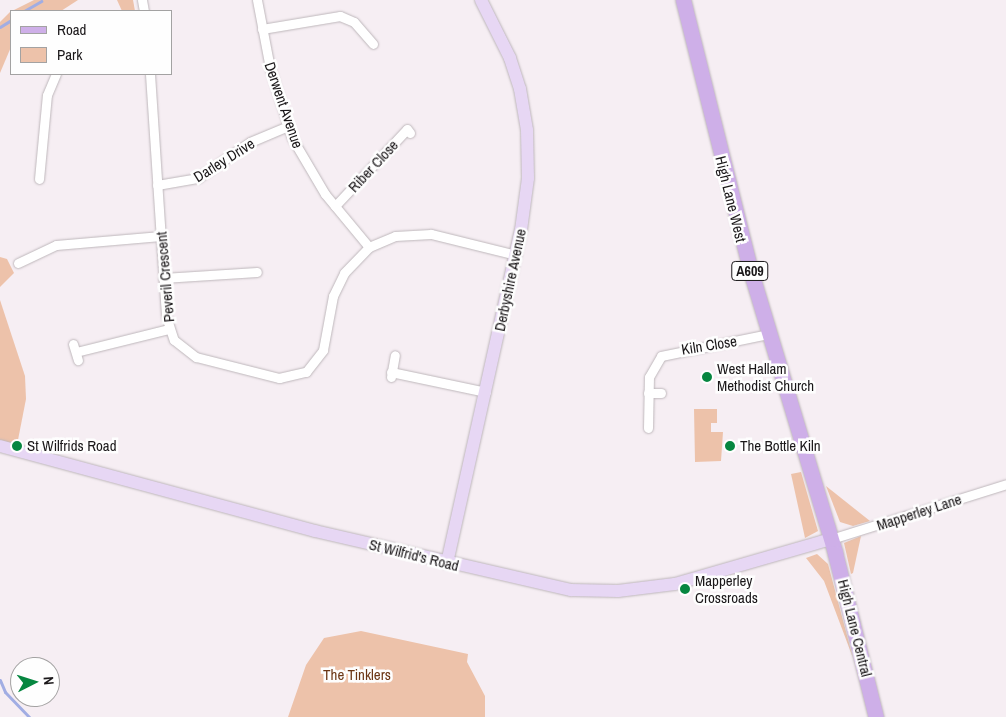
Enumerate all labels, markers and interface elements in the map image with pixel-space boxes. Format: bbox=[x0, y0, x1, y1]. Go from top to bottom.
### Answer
legend bbox=[10, 10, 172, 75]
text: Road bbox=[57, 19, 86, 40]
text: Park bbox=[57, 44, 82, 65]
street label: Derwent Avenue bbox=[261, 59, 307, 151]
street label: Darley Drive bbox=[190, 134, 258, 186]
street label: Riber Close bbox=[344, 136, 402, 196]
street label: High Lane West bbox=[712, 154, 750, 244]
street label: Derbyshire Avenue bbox=[490, 227, 530, 333]
street label: Peveril Crescent bbox=[152, 231, 178, 323]
road number: A609 bbox=[731, 260, 769, 282]
street label: Kiln Close bbox=[680, 332, 738, 358]
place label: West Hallam Methodist Church bbox=[717, 359, 814, 394]
marker: West Hallam Methodist Church bbox=[701, 371, 713, 383]
place label: St Wilfrids Road bbox=[27, 437, 117, 455]
place label: The Bottle Kiln bbox=[740, 437, 821, 455]
marker: St Wilfrids Road bbox=[11, 440, 23, 452]
marker: The Bottle Kiln bbox=[724, 440, 736, 452]
street label: Mapperley Lane bbox=[874, 490, 964, 534]
street label: St Wilfrid's Road bbox=[367, 535, 461, 575]
place label: Mapperley Crossroads bbox=[695, 571, 758, 606]
street label: High Lane Central bbox=[834, 577, 876, 679]
marker: Mapperley Crossroads bbox=[679, 583, 691, 595]
north arrow bbox=[10, 657, 60, 707]
park label: The Tinklers bbox=[323, 666, 391, 684]
text: N bbox=[40, 676, 58, 686]

